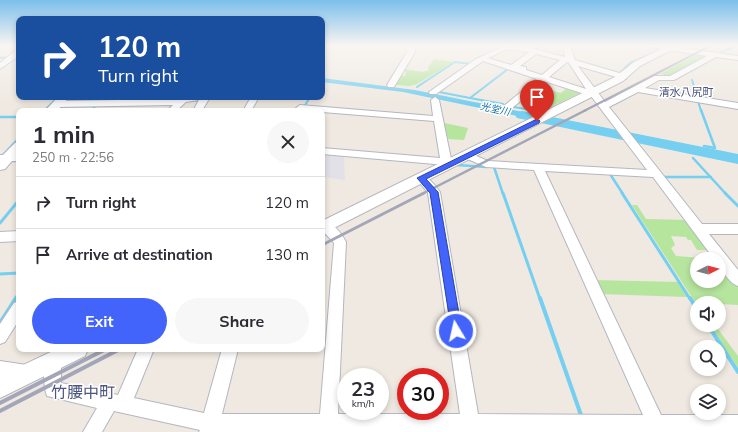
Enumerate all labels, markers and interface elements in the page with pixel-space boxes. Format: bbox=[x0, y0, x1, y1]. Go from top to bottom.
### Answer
text: 120 m bbox=[98, 29, 181, 64]
icon: right bbox=[32, 32, 84, 84]
text: Turn right bbox=[98, 64, 178, 87]
pin bbox=[520, 80, 554, 121]
district label: 清水八尻町 bbox=[659, 85, 714, 99]
icon: arrive bbox=[526, 86, 548, 108]
water label: 光堂川 bbox=[479, 100, 512, 119]
text: 1 min bbox=[32, 119, 95, 149]
button: close bbox=[267, 121, 309, 163]
text: 250 m · 22:56 bbox=[32, 149, 114, 165]
icon: right bbox=[32, 192, 54, 214]
text: Turn right bbox=[66, 193, 136, 212]
text: 120 m bbox=[265, 193, 309, 212]
icon: arrive bbox=[32, 244, 54, 266]
text: Arrive at destination bbox=[66, 245, 213, 264]
text: 130 m bbox=[265, 245, 309, 264]
north arrow bbox=[690, 252, 726, 288]
map controls bbox=[690, 252, 726, 420]
button: sound bbox=[690, 296, 726, 332]
button: Exit bbox=[32, 298, 167, 344]
button: Share bbox=[175, 298, 309, 344]
position arrow bbox=[435, 310, 477, 352]
button: search bbox=[690, 340, 726, 376]
speed limit sign: 30 bbox=[397, 368, 449, 420]
text: 23 bbox=[351, 376, 375, 401]
district label: 竹腰中町 bbox=[51, 382, 115, 402]
button: layers bbox=[690, 384, 726, 420]
text: km/h bbox=[352, 397, 374, 410]

